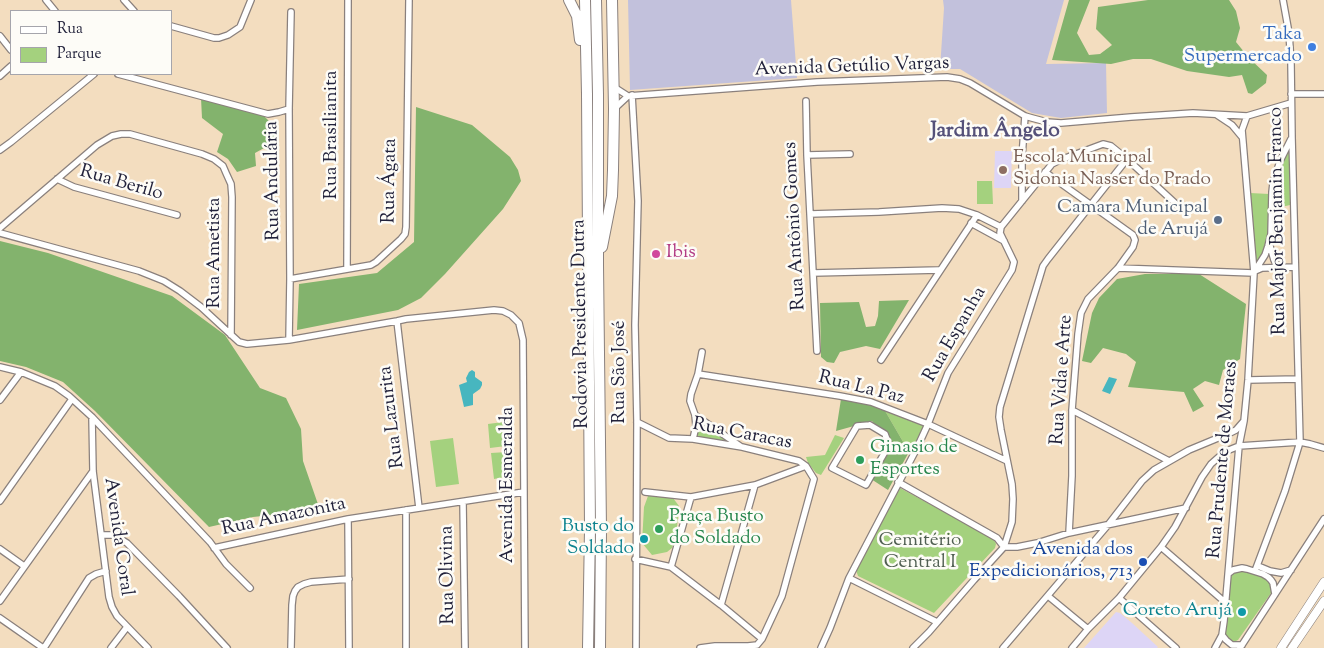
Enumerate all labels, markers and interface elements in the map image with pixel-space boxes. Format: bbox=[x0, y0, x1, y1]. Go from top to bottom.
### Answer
legend bbox=[10, 10, 172, 75]
text: Rua bbox=[57, 19, 83, 40]
place label: Taka Supermercado bbox=[1184, 25, 1302, 69]
marker: Taka Supermercado bbox=[1306, 41, 1318, 53]
text: Parque bbox=[57, 44, 101, 65]
street label: Avenida Getúlio Vargas bbox=[754, 53, 950, 83]
street label: Rua Brasilianita bbox=[322, 71, 344, 199]
street label: Rua Major Benjamin Franco bbox=[1266, 107, 1292, 335]
district label: Jardim Ângelo bbox=[930, 119, 1060, 145]
street label: Rua Andulária bbox=[262, 121, 286, 241]
street label: Rua Ágata bbox=[379, 138, 403, 224]
street label: Rua Antônio Gomes bbox=[780, 141, 812, 311]
place label: Escola Municipal Sidonia Nasser do Prado bbox=[1013, 148, 1211, 192]
street label: Rua Berilo bbox=[77, 161, 165, 207]
marker: Escola Municipal Sidonia Nasser do Prado bbox=[997, 164, 1009, 176]
street label: Rua Ametista bbox=[205, 197, 227, 309]
place label: Camara Municipal de Arujá bbox=[1057, 198, 1208, 242]
marker: Camara Municipal de Arujá bbox=[1212, 214, 1224, 226]
street label: Rodovia Presidente Dutra bbox=[569, 219, 595, 429]
place label: Ibis bbox=[666, 243, 696, 265]
marker: Ibis bbox=[650, 248, 662, 260]
street label: Rua Espanha bbox=[920, 283, 992, 387]
street label: Rua Vida e Arte bbox=[1047, 314, 1079, 446]
street label: Rua São José bbox=[610, 320, 632, 424]
street label: Rua Prudente de Moraes bbox=[1204, 360, 1244, 560]
street label: Rua Lazurita bbox=[375, 365, 411, 469]
street label: Rua La Paz bbox=[816, 367, 906, 411]
street label: Avenida Esmeralda bbox=[498, 407, 520, 563]
street label: Rua Caracas bbox=[690, 414, 794, 456]
place label: Ginasio de Esportes bbox=[870, 438, 958, 482]
marker: Ginasio de Esportes bbox=[854, 454, 866, 466]
street label: Avenida Coral bbox=[97, 476, 137, 598]
street label: Rua Amazonita bbox=[220, 494, 348, 542]
place label: Praça Busto do Soldado bbox=[669, 507, 764, 551]
place label: Busto do Soldado bbox=[562, 517, 634, 561]
marker: Praça Busto do Soldado bbox=[653, 523, 665, 535]
street label: Rua Olivina bbox=[437, 525, 461, 625]
park label: Cemitério Central I bbox=[879, 531, 961, 575]
marker: Busto do Soldado bbox=[638, 533, 650, 545]
place label: Avenida dos Expedicionários, 713 bbox=[969, 540, 1133, 584]
marker: Avenida dos Expedicionários, 713 bbox=[1137, 556, 1149, 568]
place label: Coreto Arujá bbox=[1123, 601, 1232, 623]
marker: Coreto Arujá bbox=[1236, 606, 1248, 618]

